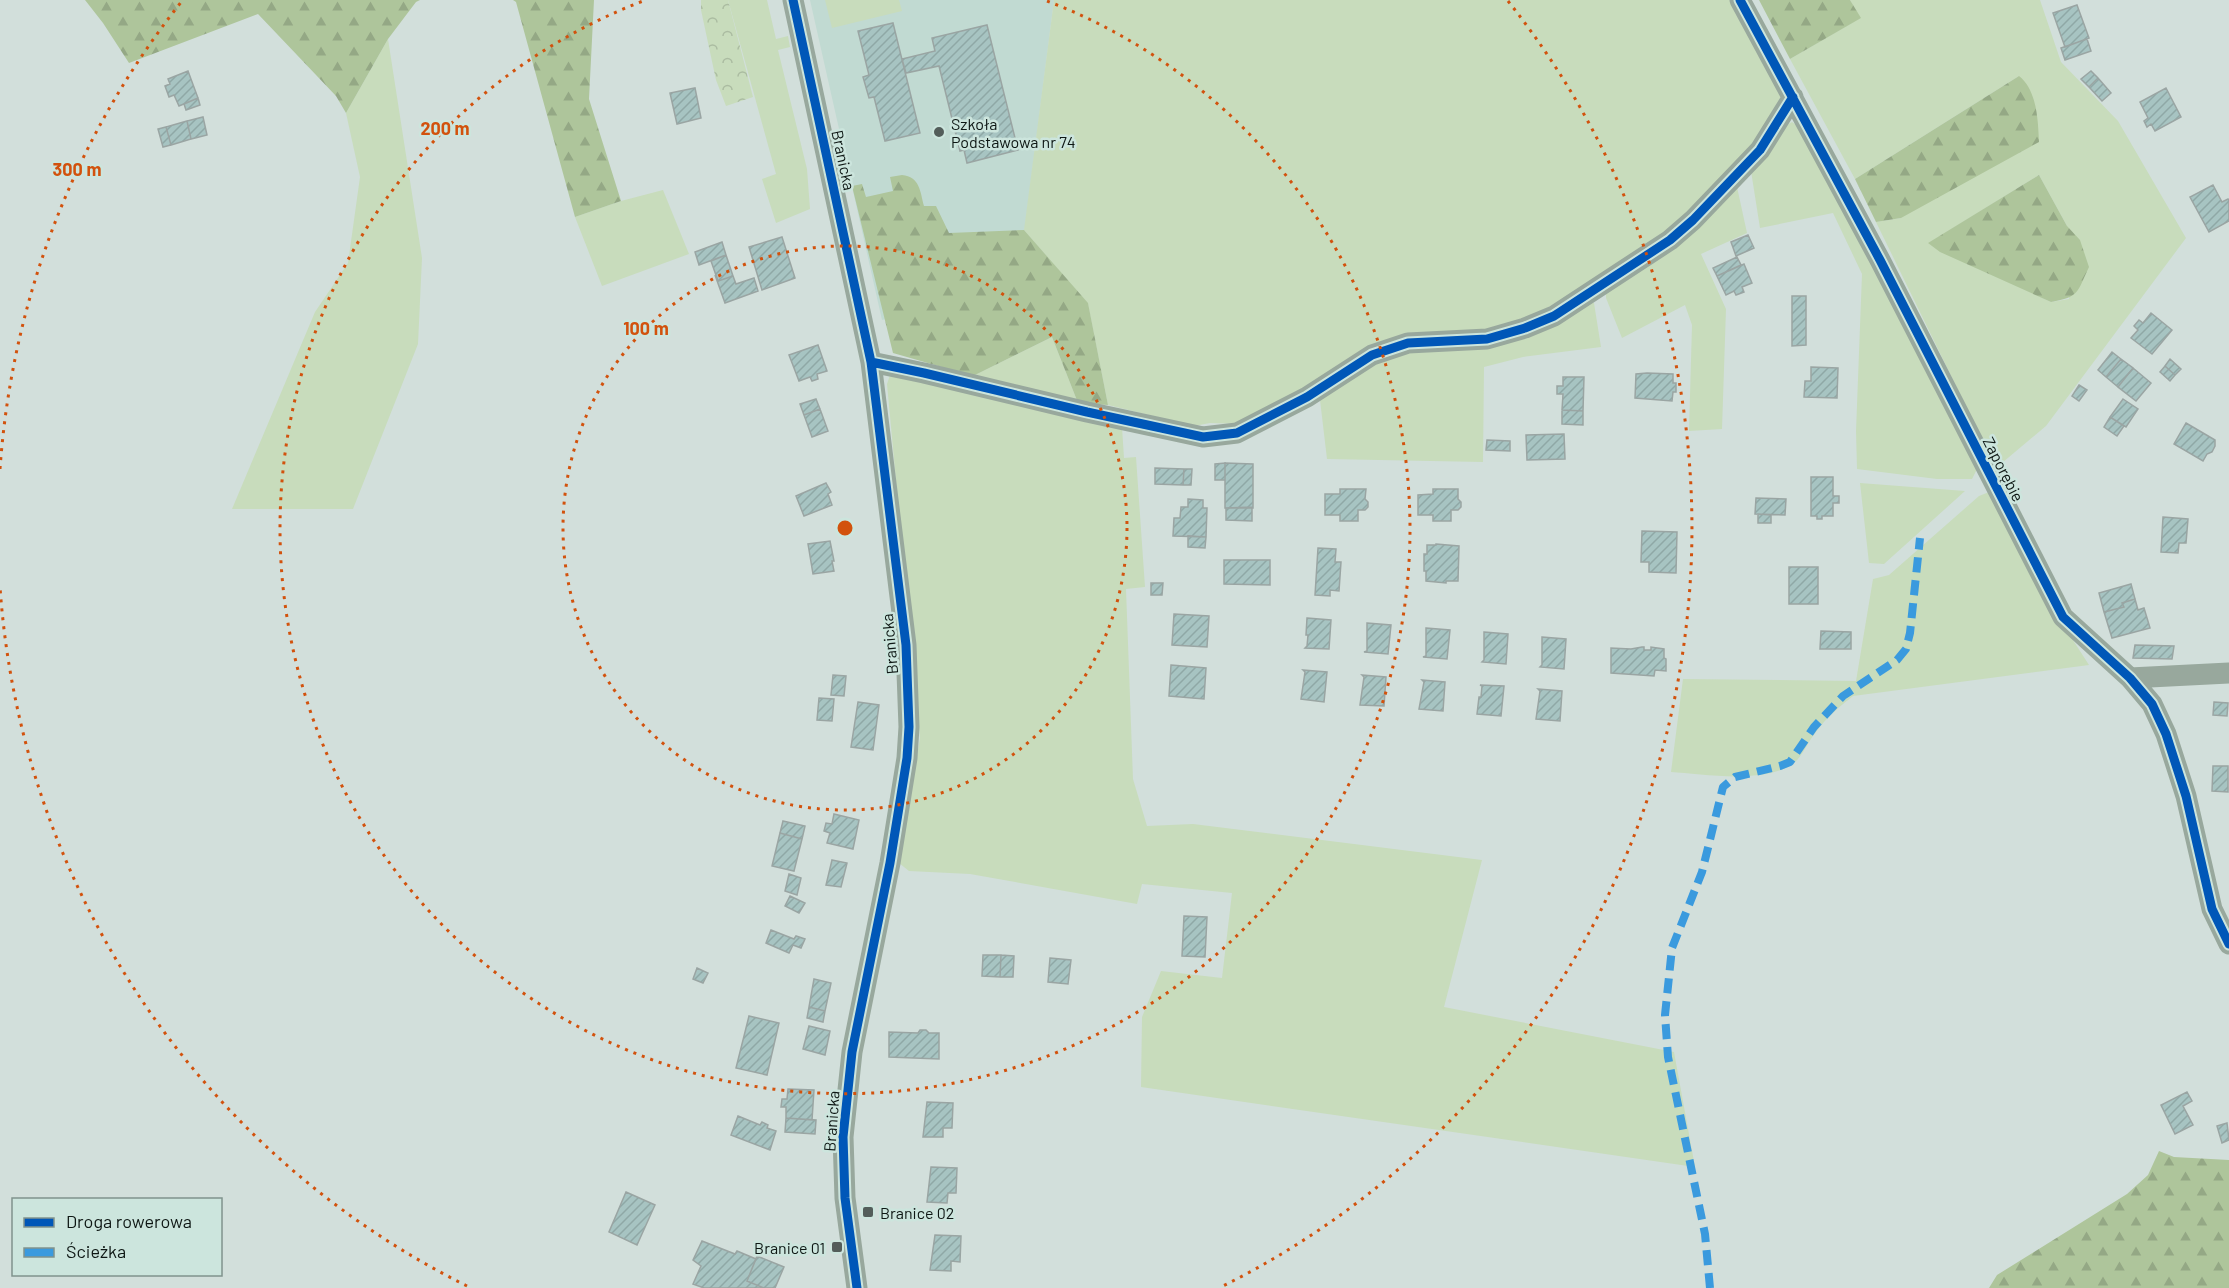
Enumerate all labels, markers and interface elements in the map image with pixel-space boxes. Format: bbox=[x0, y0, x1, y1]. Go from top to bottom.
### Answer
place label: Szkoła Podstawowa nr 74 bbox=[951, 114, 1076, 151]
text: 200 m bbox=[420, 117, 470, 139]
marker: Szkoła Podstawowa nr 74 bbox=[932, 125, 946, 139]
street label: Branicka bbox=[828, 128, 860, 192]
text: 300 m bbox=[53, 158, 101, 180]
text: 100 m bbox=[623, 317, 669, 339]
street label: Zaporębie bbox=[1980, 433, 2028, 505]
centre of rings bbox=[835, 518, 855, 538]
street label: Branicka bbox=[877, 613, 901, 675]
street label: Branicka bbox=[819, 1090, 843, 1152]
legend bbox=[12, 1198, 222, 1276]
place label: Branice 02 bbox=[880, 1203, 954, 1222]
marker: Branice 02 bbox=[861, 1205, 875, 1219]
text: Droga rowerowa bbox=[66, 1210, 192, 1232]
place label: Branice 01 bbox=[754, 1238, 825, 1257]
text: Ścieżka bbox=[66, 1240, 126, 1262]
marker: Branice 01 bbox=[830, 1240, 844, 1254]

